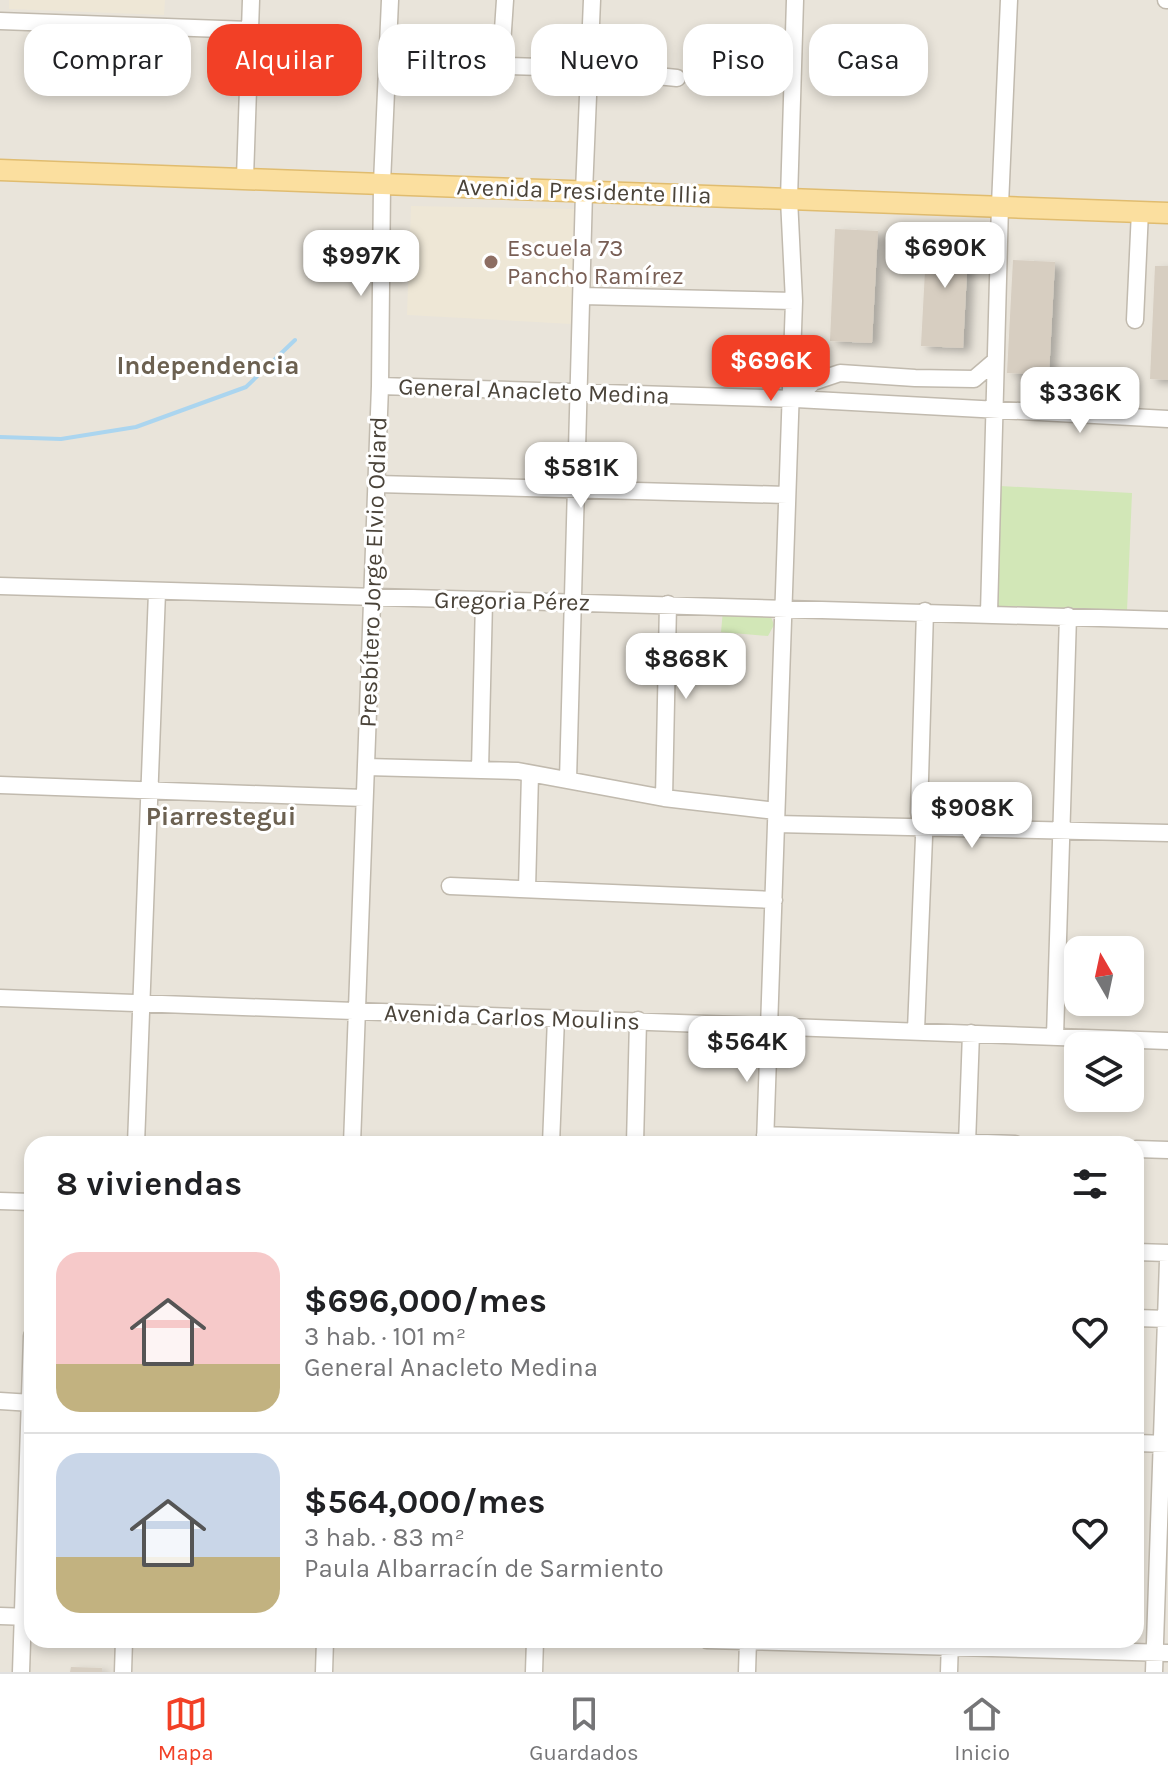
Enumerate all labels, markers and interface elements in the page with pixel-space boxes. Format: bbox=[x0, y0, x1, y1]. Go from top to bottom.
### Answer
chip: Comprar bbox=[24, 24, 191, 96]
chip: Alquilar bbox=[207, 24, 362, 96]
chip: Filtros bbox=[378, 24, 515, 96]
chip: Nuevo bbox=[531, 24, 667, 96]
chip: Piso bbox=[683, 24, 793, 96]
chip: Casa bbox=[809, 24, 928, 96]
street label: Avenida Presidente Illia bbox=[456, 173, 712, 209]
pin: $690K bbox=[889, 222, 1001, 290]
pin: $997K bbox=[305, 230, 417, 298]
text: $690K bbox=[903, 232, 987, 263]
place label: Escuela 73 Pancho Ramírez bbox=[507, 234, 684, 290]
text: $997K bbox=[321, 240, 401, 271]
marker: Escuela 73 Pancho Ramírez bbox=[482, 253, 500, 271]
pin: $696K bbox=[715, 335, 827, 403]
text: $696K bbox=[730, 345, 812, 376]
district label: Independencia bbox=[116, 350, 300, 381]
pin: $336K bbox=[1024, 367, 1136, 435]
street label: General Anacleto Medina bbox=[398, 372, 670, 410]
text: $336K bbox=[1038, 377, 1122, 408]
street label: Presbítero Jorge Elvio Odiard bbox=[354, 416, 392, 728]
pin: $581K bbox=[525, 442, 637, 510]
text: $581K bbox=[543, 452, 619, 483]
street label: Gregoria Pérez bbox=[434, 586, 590, 616]
pin: $868K bbox=[630, 633, 742, 701]
text: $868K bbox=[644, 643, 728, 674]
pin: $908K bbox=[916, 782, 1028, 850]
text: $908K bbox=[930, 792, 1014, 823]
district label: Piarrestegui bbox=[146, 801, 296, 832]
north arrow bbox=[1064, 936, 1144, 1016]
map controls bbox=[1064, 936, 1144, 1112]
street label: Avenida Carlos Moulins bbox=[384, 999, 640, 1035]
pin: $564K bbox=[691, 1016, 803, 1084]
text: $564K bbox=[706, 1026, 788, 1057]
button: layers bbox=[1064, 1032, 1144, 1112]
icon: filters bbox=[1068, 1162, 1112, 1206]
text: 8 viviendas bbox=[56, 1164, 242, 1204]
text: $696,000/mes bbox=[304, 1281, 547, 1321]
icon: home bbox=[120, 1284, 216, 1380]
icon: heart bbox=[1068, 1310, 1112, 1354]
text: 3 hab. · 101 m² bbox=[304, 1321, 466, 1352]
text: General Anacleto Medina bbox=[304, 1352, 598, 1383]
text: $564,000/mes bbox=[304, 1482, 545, 1522]
icon: home bbox=[120, 1485, 216, 1581]
icon: heart bbox=[1068, 1511, 1112, 1555]
text: 3 hab. · 83 m² bbox=[304, 1522, 465, 1553]
text: Paula Albarracín de Sarmiento bbox=[304, 1553, 664, 1584]
tab: Mapa bbox=[158, 1692, 214, 1766]
tab: Guardados bbox=[529, 1692, 639, 1766]
tab: Inicio bbox=[954, 1692, 1010, 1766]

